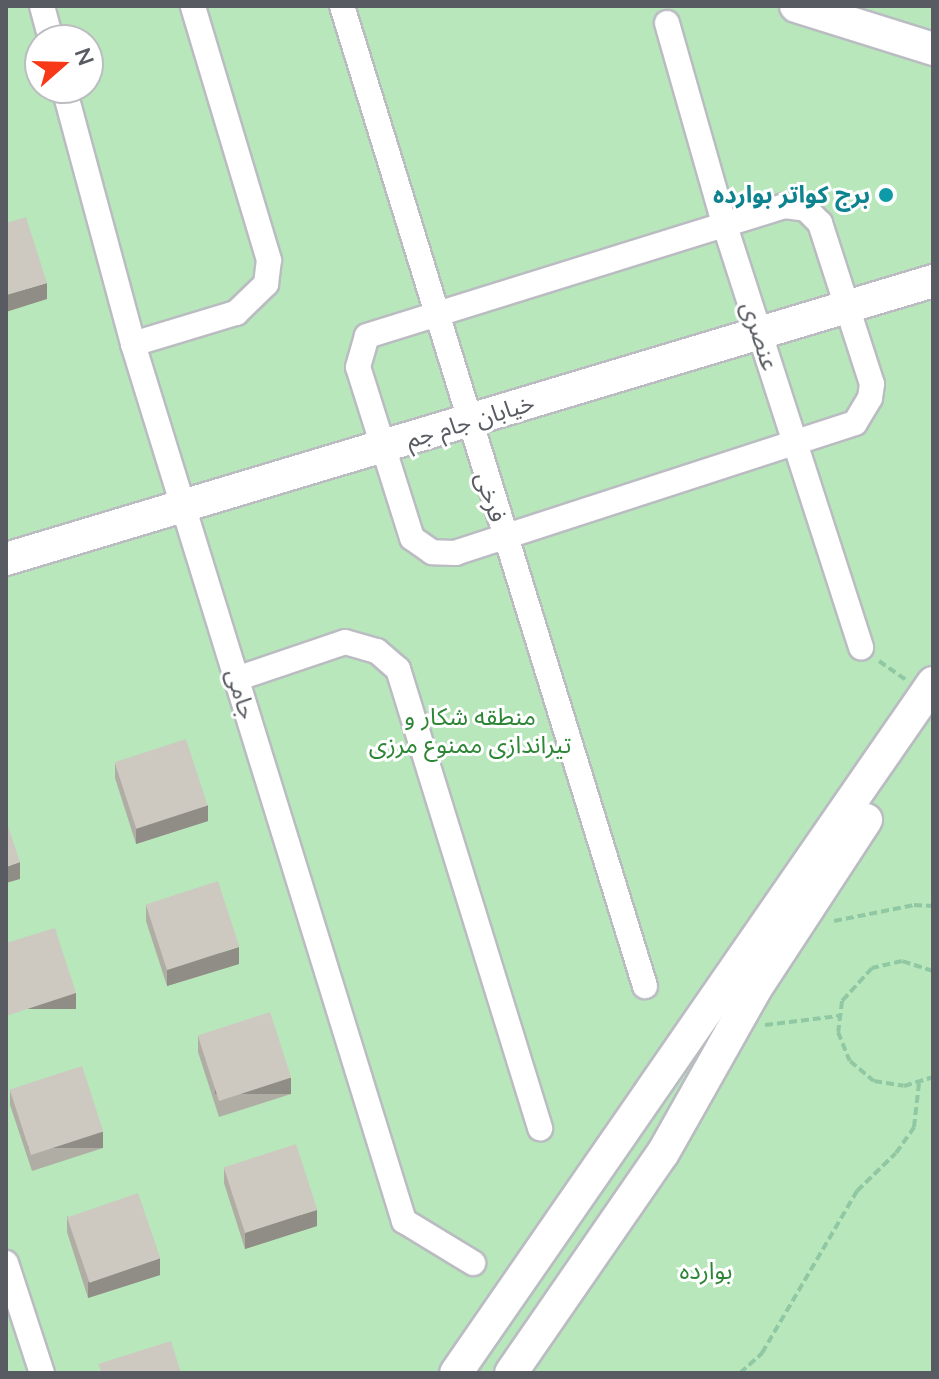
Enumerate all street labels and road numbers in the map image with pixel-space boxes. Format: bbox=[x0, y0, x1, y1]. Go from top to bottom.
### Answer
street label: عنصری bbox=[735, 298, 785, 374]
street label: خیابان جام جم bbox=[402, 388, 538, 454]
street label: فرخی bbox=[469, 468, 513, 526]
street label: جامی bbox=[220, 665, 262, 723]

